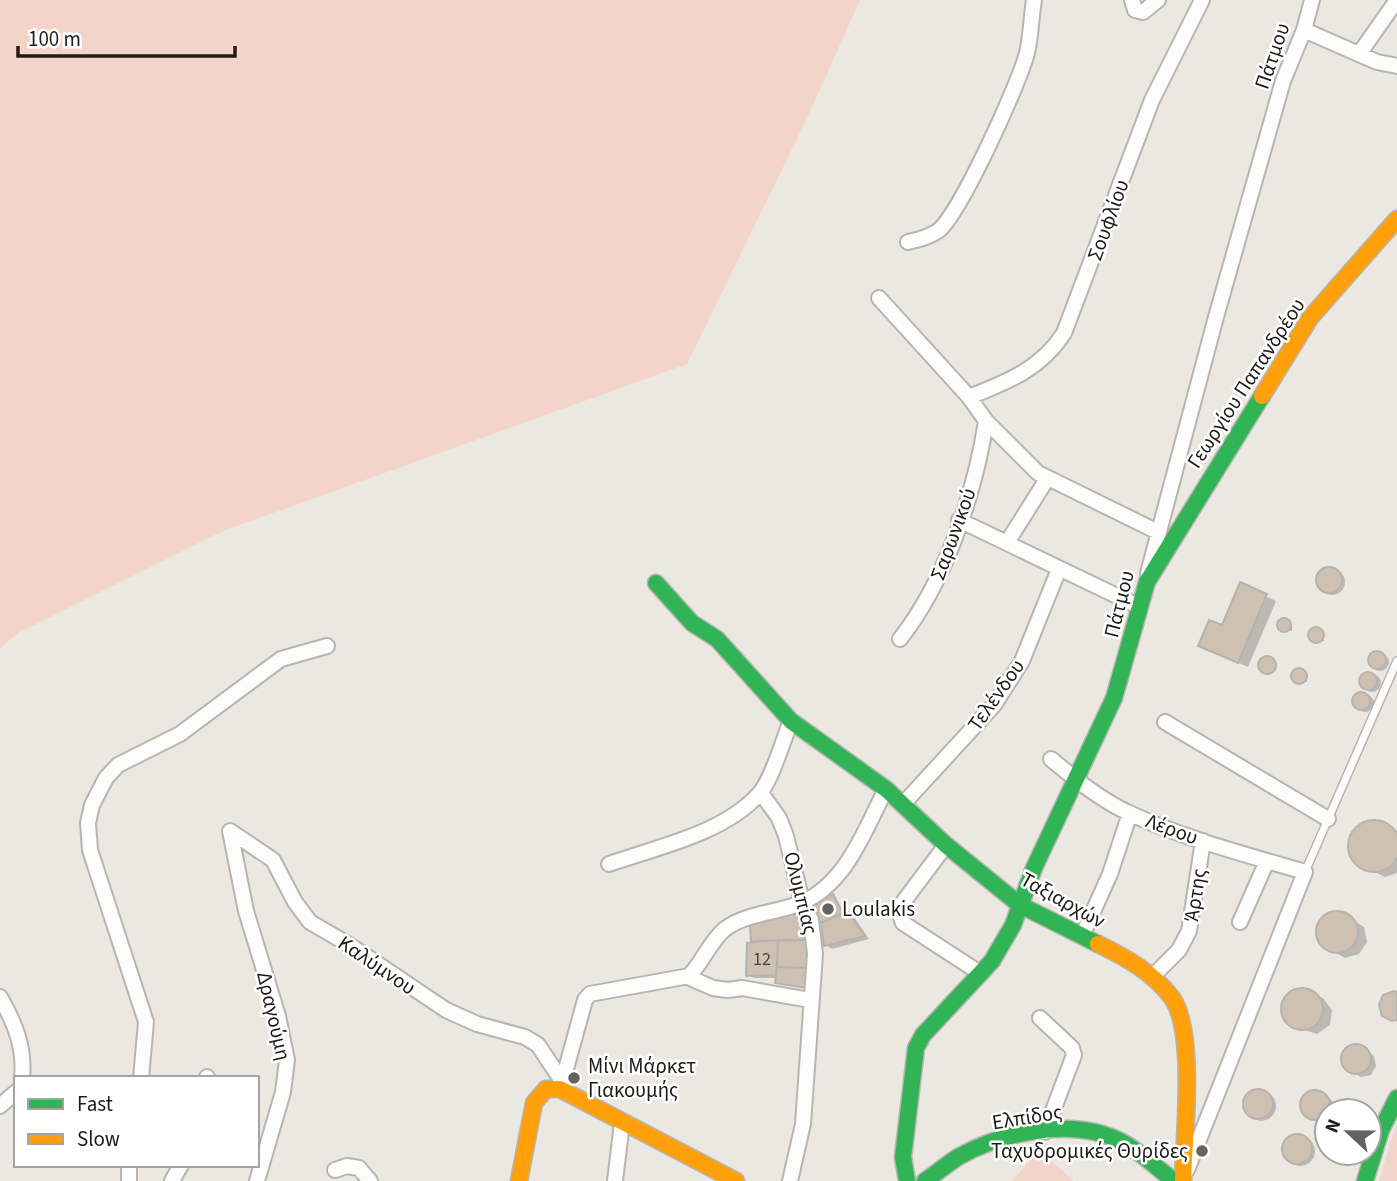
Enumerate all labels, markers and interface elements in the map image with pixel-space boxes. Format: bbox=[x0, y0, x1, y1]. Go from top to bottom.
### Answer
scale bar bbox=[18, 14, 234, 58]
street label: Πάτμου bbox=[1247, 19, 1297, 93]
text: 100 m bbox=[28, 24, 81, 54]
street label: Σουφλίου bbox=[1079, 175, 1137, 265]
street label: Γεωργίου Παπανδρέου bbox=[1180, 292, 1312, 474]
street label: Σαρωνικού bbox=[922, 484, 984, 584]
street label: Πάτμου bbox=[1096, 567, 1142, 641]
street label: Τελένδου bbox=[960, 653, 1032, 737]
street label: Λέρου bbox=[1142, 806, 1202, 852]
street label: Ολυμπίας bbox=[776, 848, 826, 938]
street label: Ταξιαρχών bbox=[1015, 864, 1111, 936]
street label: Άρτης bbox=[1176, 866, 1214, 924]
place label: Loulakis bbox=[842, 894, 915, 924]
marker: Loulakis bbox=[820, 901, 836, 917]
street label: Καλύμνου bbox=[332, 928, 422, 1002]
house number: 12 bbox=[753, 947, 771, 972]
street label: Δραγούμη bbox=[249, 969, 299, 1063]
place label: Μίνι Μάρκετ Γιακουμής bbox=[588, 1051, 696, 1105]
marker: Μίνι Μάρκετ Γιακουμής bbox=[566, 1070, 582, 1086]
legend bbox=[14, 1076, 259, 1167]
text: Fast bbox=[77, 1089, 113, 1119]
street label: Ελπίδος bbox=[990, 1097, 1064, 1137]
north arrow bbox=[1313, 1097, 1383, 1167]
text: N bbox=[1319, 1115, 1349, 1137]
text: Slow bbox=[77, 1124, 120, 1154]
place label: Ταχυδρομικές Θυρίδες bbox=[991, 1136, 1188, 1166]
marker: Ταχυδρομικές Θυρίδες bbox=[1194, 1143, 1210, 1159]

